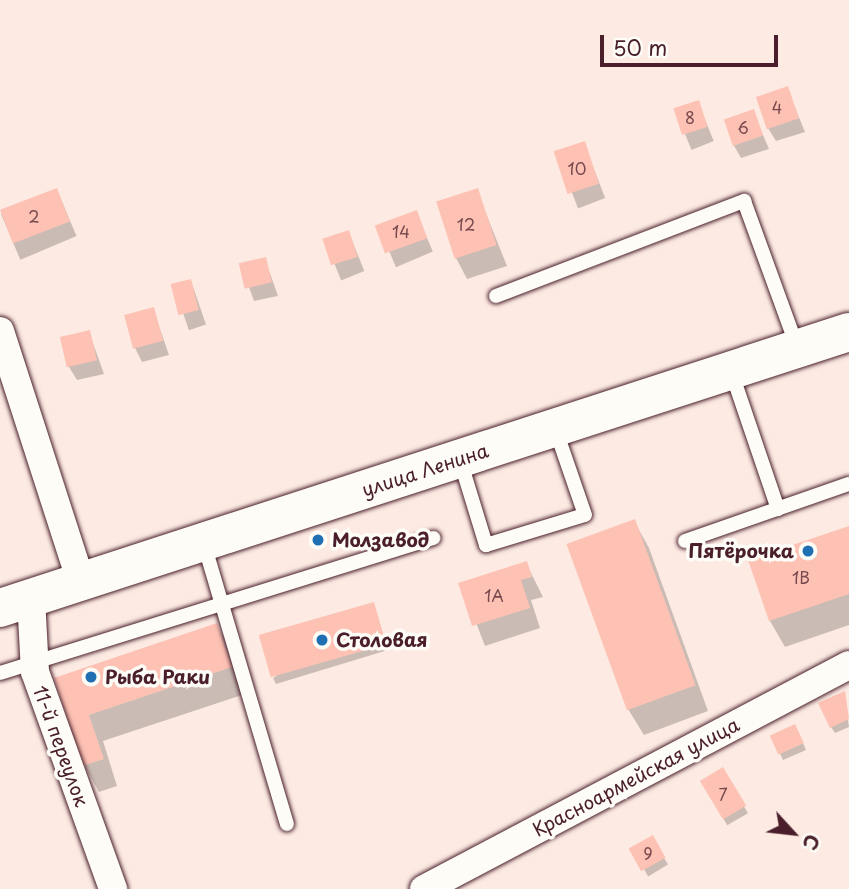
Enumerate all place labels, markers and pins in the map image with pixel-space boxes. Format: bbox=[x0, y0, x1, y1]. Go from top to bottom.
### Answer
place label: Молзавод bbox=[332, 529, 429, 551]
marker: Молзавод bbox=[310, 532, 326, 548]
place label: Пятёрочка bbox=[688, 540, 794, 562]
marker: Пятёрочка bbox=[800, 543, 816, 559]
place label: Столовая bbox=[336, 629, 427, 651]
marker: Столовая bbox=[314, 632, 330, 648]
place label: Рыба Раки bbox=[105, 666, 210, 688]
marker: Рыба Раки bbox=[83, 669, 99, 685]

